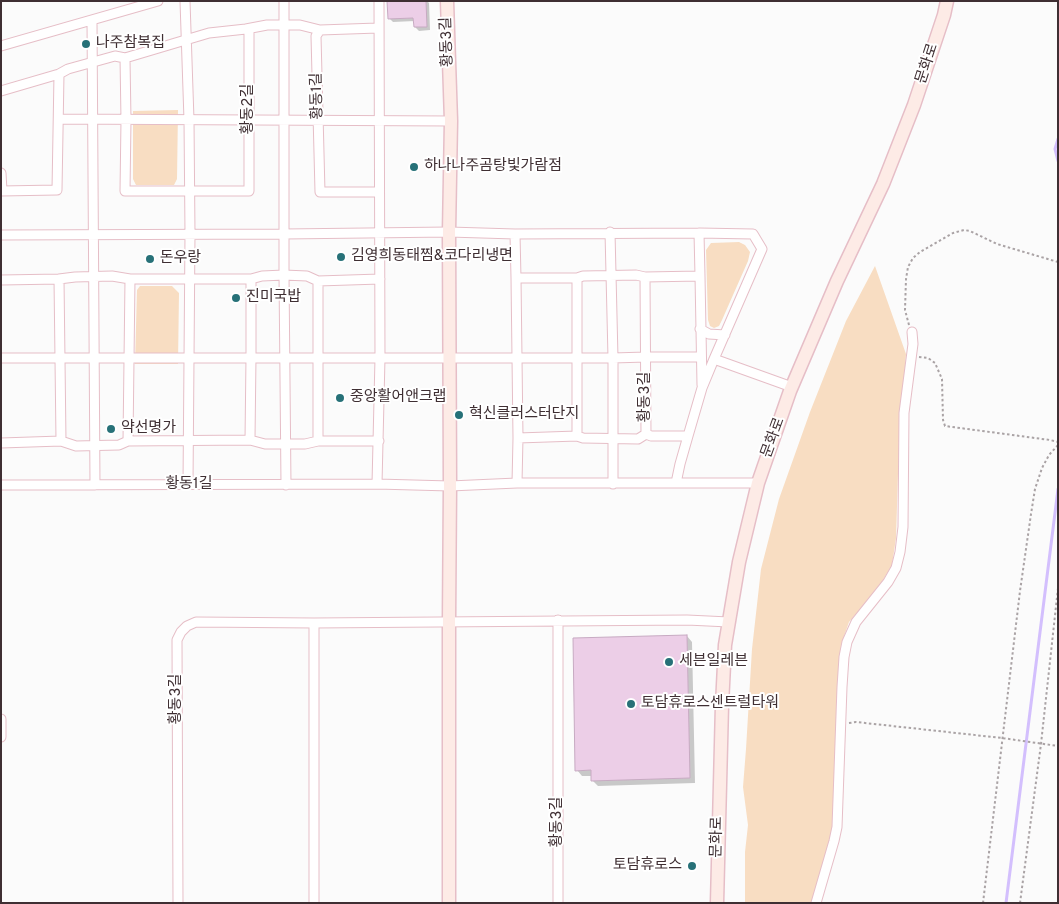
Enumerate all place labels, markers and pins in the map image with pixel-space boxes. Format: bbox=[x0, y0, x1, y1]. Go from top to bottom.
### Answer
place label: 나주참복집 bbox=[96, 35, 165, 53]
marker: 나주참복집 bbox=[80, 38, 92, 50]
place label: 하나나주곰탕빛가람점 bbox=[424, 158, 562, 176]
marker: 하나나주곰탕빛가람점 bbox=[408, 161, 420, 173]
place label: 김영희동태찜&코다리냉면 bbox=[351, 248, 513, 266]
place label: 돈우랑 bbox=[160, 250, 201, 268]
marker: 김영희동태찜&코다리냉면 bbox=[335, 251, 347, 263]
marker: 돈우랑 bbox=[144, 253, 156, 265]
place label: 진미국밥 bbox=[246, 289, 301, 307]
marker: 진미국밥 bbox=[230, 292, 242, 304]
place label: 중앙활어앤크랩 bbox=[350, 389, 447, 407]
marker: 중앙활어앤크랩 bbox=[334, 392, 346, 404]
place label: 혁신클러스터단지 bbox=[469, 406, 579, 424]
marker: 혁신클러스터단지 bbox=[453, 409, 465, 421]
place label: 약선명가 bbox=[121, 420, 176, 438]
marker: 약선명가 bbox=[105, 423, 117, 435]
place label: 세븐일레븐 bbox=[679, 653, 748, 671]
marker: 세븐일레븐 bbox=[663, 656, 675, 668]
place label: 토담휴로스센트럴타워 bbox=[641, 695, 779, 713]
marker: 토담휴로스센트럴타워 bbox=[625, 698, 637, 710]
place label: 토담휴로스 bbox=[613, 857, 682, 875]
marker: 토담휴로스 bbox=[686, 860, 698, 872]

